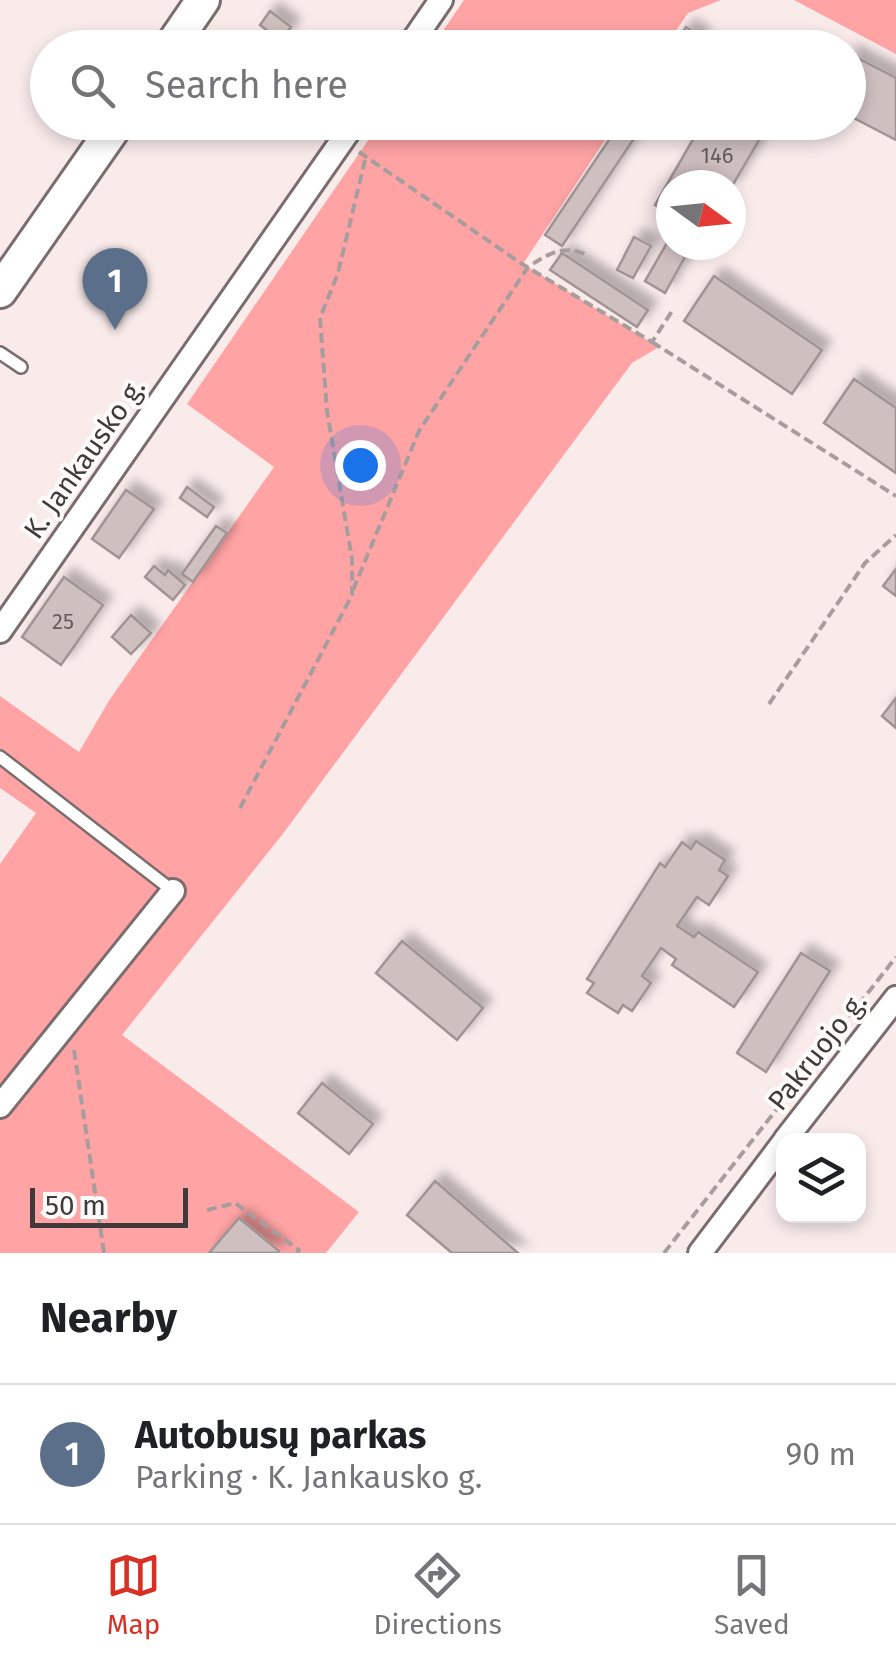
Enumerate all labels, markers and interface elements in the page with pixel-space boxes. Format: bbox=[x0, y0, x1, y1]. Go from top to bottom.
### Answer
search box bbox=[30, 30, 866, 140]
icon: search bbox=[65, 58, 120, 113]
text: Search here bbox=[145, 62, 348, 108]
house number: 146 bbox=[701, 142, 733, 169]
north arrow bbox=[656, 170, 746, 260]
pin: 1 bbox=[82, 248, 148, 330]
street label: K. Jankausko g. bbox=[17, 372, 152, 545]
your location bbox=[335, 440, 386, 491]
house number: 25 bbox=[52, 608, 74, 635]
street label: Pakruojo g. bbox=[761, 986, 874, 1117]
map controls bbox=[776, 1133, 866, 1223]
button: layers bbox=[776, 1133, 866, 1223]
scale bar bbox=[30, 1183, 188, 1228]
text: 50 m bbox=[45, 1189, 106, 1222]
text: Nearby bbox=[40, 1293, 177, 1343]
text: Autobusų parkas bbox=[135, 1412, 426, 1458]
text: 1 bbox=[65, 1435, 80, 1473]
text: 90 m bbox=[785, 1435, 856, 1473]
text: Parking · K. Jankausko g. bbox=[135, 1458, 482, 1496]
tab: Map bbox=[106, 1548, 161, 1641]
tab: Directions bbox=[373, 1548, 502, 1641]
tab: Saved bbox=[714, 1548, 790, 1641]

